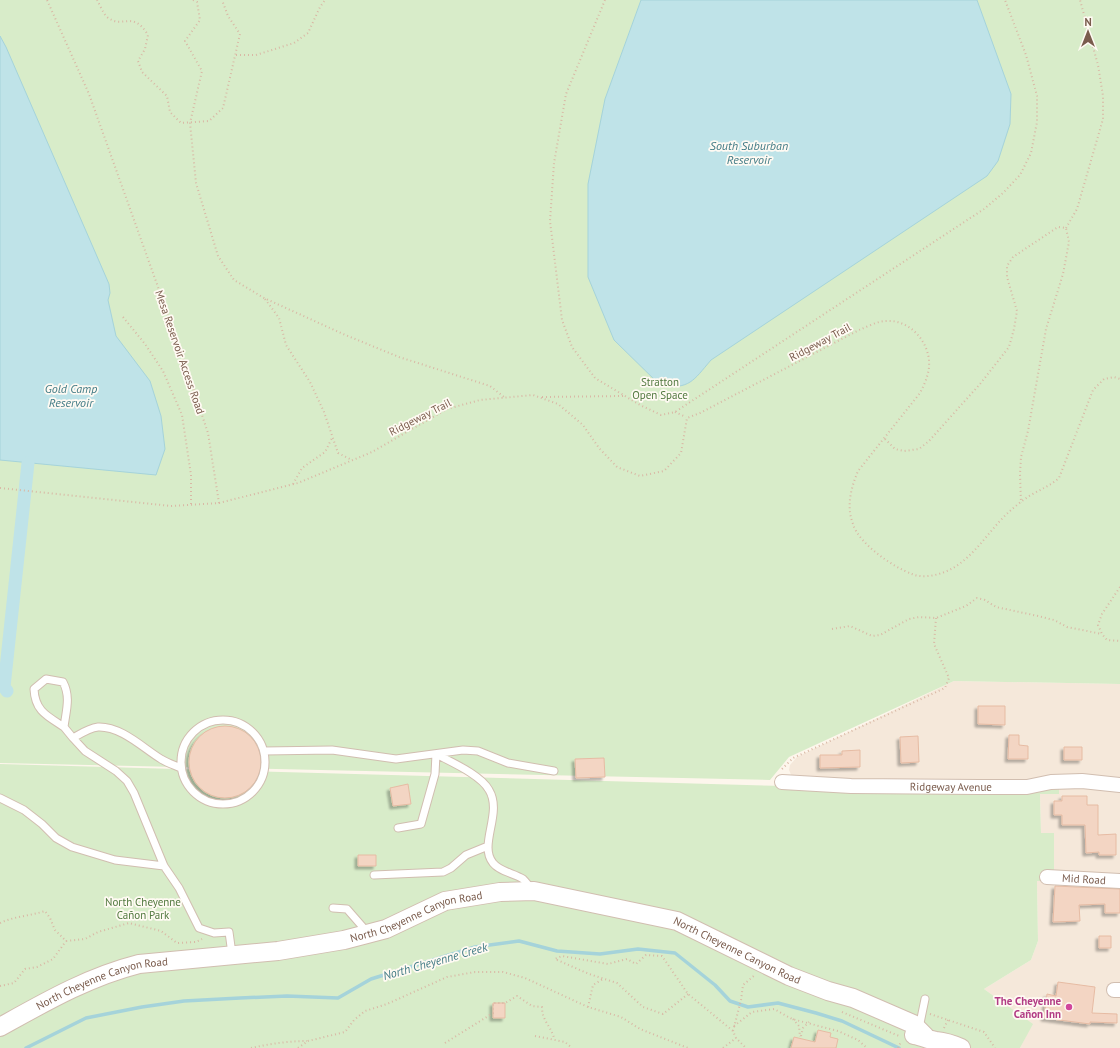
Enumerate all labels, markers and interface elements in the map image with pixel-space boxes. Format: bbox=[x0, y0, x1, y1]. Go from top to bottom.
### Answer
north arrow bbox=[1068, 12, 1108, 52]
text: N bbox=[1084, 15, 1092, 29]
water label: South Suburban Reservoir bbox=[710, 138, 788, 167]
street label: Mesa Reservoir Access Road bbox=[152, 288, 208, 416]
street label: Ridgeway Trail bbox=[787, 320, 854, 364]
park label: Stratton Open Space bbox=[632, 375, 688, 402]
water label: Gold Camp Reservoir bbox=[45, 381, 97, 410]
street label: Ridgeway Trail bbox=[387, 395, 454, 439]
street label: Ridgeway Avenue bbox=[910, 779, 992, 794]
street label: Mid Road bbox=[1062, 871, 1106, 887]
street label: North Cheyenne Canyon Road bbox=[349, 888, 483, 945]
park label: North Cheyenne Cañon Park bbox=[105, 895, 181, 922]
street label: North Cheyenne Canyon Road bbox=[671, 913, 803, 987]
water label: North Cheyenne Creek bbox=[381, 939, 489, 983]
street label: North Cheyenne Canyon Road bbox=[34, 954, 168, 1013]
place label: The Cheyenne Cañon Inn bbox=[995, 994, 1061, 1021]
marker: The Cheyenne Cañon Inn bbox=[1064, 1002, 1074, 1012]

